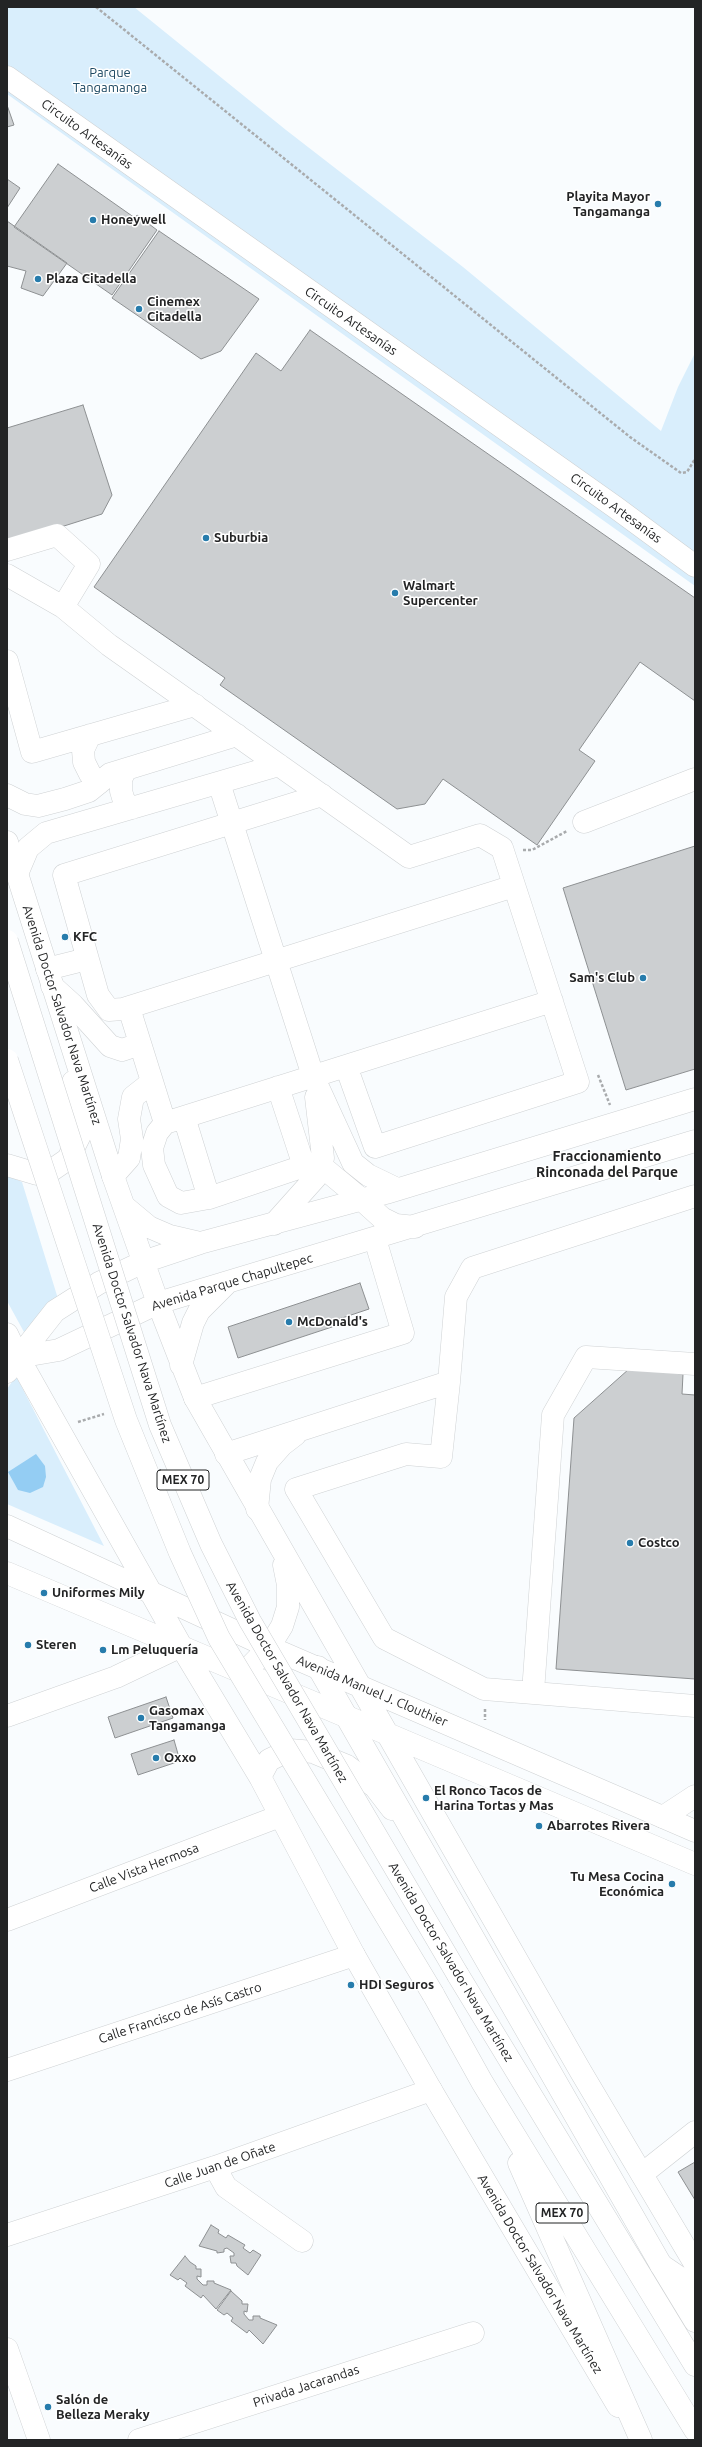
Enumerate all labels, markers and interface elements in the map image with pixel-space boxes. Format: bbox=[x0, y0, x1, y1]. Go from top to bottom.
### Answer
park label: Parque Tangamanga bbox=[73, 65, 147, 96]
street label: Circuito Artesanías bbox=[38, 96, 136, 172]
place label: Playita Mayor Tangamanga bbox=[566, 189, 650, 220]
marker: Playita Mayor Tangamanga bbox=[653, 199, 663, 209]
place label: Honeywell bbox=[101, 212, 166, 228]
marker: Honeywell bbox=[88, 215, 98, 225]
place label: Plaza Citadella bbox=[46, 271, 136, 287]
marker: Plaza Citadella bbox=[33, 274, 43, 284]
street label: Circuito Artesanías bbox=[302, 283, 400, 359]
place label: Cinemex Citadella bbox=[147, 294, 202, 325]
marker: Cinemex Citadella bbox=[134, 304, 144, 314]
street label: Circuito Artesanías bbox=[567, 470, 665, 546]
place label: Suburbia bbox=[214, 530, 268, 546]
marker: Suburbia bbox=[201, 533, 211, 543]
place label: Walmart Supercenter bbox=[403, 578, 478, 609]
marker: Walmart Supercenter bbox=[390, 588, 400, 598]
street label: Avenida Doctor Salvador Nava Martínez bbox=[19, 903, 105, 1127]
place label: KFC bbox=[73, 929, 97, 945]
marker: KFC bbox=[60, 932, 70, 942]
place label: Sam's Club bbox=[569, 970, 635, 986]
marker: Sam's Club bbox=[638, 973, 648, 983]
district label: Fraccionamiento Rinconada del Parque bbox=[536, 1148, 678, 1180]
street label: Avenida Doctor Salvador Nava Martínez bbox=[89, 1221, 175, 1445]
street label: Avenida Parque Chapultepec bbox=[150, 1250, 314, 1314]
place label: McDonald's bbox=[297, 1314, 368, 1330]
marker: McDonald's bbox=[284, 1317, 294, 1327]
road number: MEX 70 bbox=[157, 1470, 209, 1490]
place label: Costco bbox=[638, 1535, 680, 1551]
marker: Costco bbox=[625, 1538, 635, 1548]
street label: Avenida Doctor Salvador Nava Martínez bbox=[223, 1579, 351, 1785]
place label: Uniformes Mily bbox=[52, 1585, 145, 1601]
marker: Uniformes Mily bbox=[39, 1588, 49, 1598]
place label: Steren bbox=[36, 1637, 77, 1653]
marker: Steren bbox=[23, 1640, 33, 1650]
place label: Lm Peluquería bbox=[111, 1642, 198, 1658]
marker: Lm Peluquería bbox=[98, 1645, 108, 1655]
street label: Avenida Manuel J. Clouthier bbox=[294, 1652, 450, 1730]
place label: Gasomax Tangamanga bbox=[149, 1703, 226, 1734]
marker: Gasomax Tangamanga bbox=[136, 1713, 146, 1723]
place label: Oxxo bbox=[164, 1750, 196, 1766]
marker: Oxxo bbox=[151, 1753, 161, 1763]
place label: El Ronco Tacos de Harina Tortas y Mas bbox=[434, 1783, 554, 1814]
marker: El Ronco Tacos de Harina Tortas y Mas bbox=[421, 1793, 431, 1803]
place label: Abarrotes Rivera bbox=[547, 1818, 650, 1834]
marker: Abarrotes Rivera bbox=[534, 1821, 544, 1831]
street label: Calle Vista Hermosa bbox=[87, 1840, 201, 1896]
street label: Avenida Doctor Salvador Nava Martínez bbox=[385, 1860, 517, 2064]
place label: Tu Mesa Cocina Económica bbox=[570, 1869, 664, 1900]
marker: Tu Mesa Cocina Económica bbox=[667, 1879, 677, 1889]
place label: HDI Seguros bbox=[359, 1977, 434, 1993]
street label: Calle Francisco de Asís Castro bbox=[97, 1979, 263, 2047]
marker: HDI Seguros bbox=[346, 1980, 356, 1990]
street label: Calle Juan de Oñate bbox=[162, 2139, 278, 2191]
street label: Avenida Doctor Salvador Nava Martínez bbox=[474, 2172, 606, 2376]
road number: MEX 70 bbox=[536, 2203, 588, 2223]
street label: Privada Jacarandas bbox=[251, 2361, 361, 2411]
place label: Salón de Belleza Meraky bbox=[56, 2392, 150, 2423]
marker: Salón de Belleza Meraky bbox=[43, 2402, 53, 2412]

